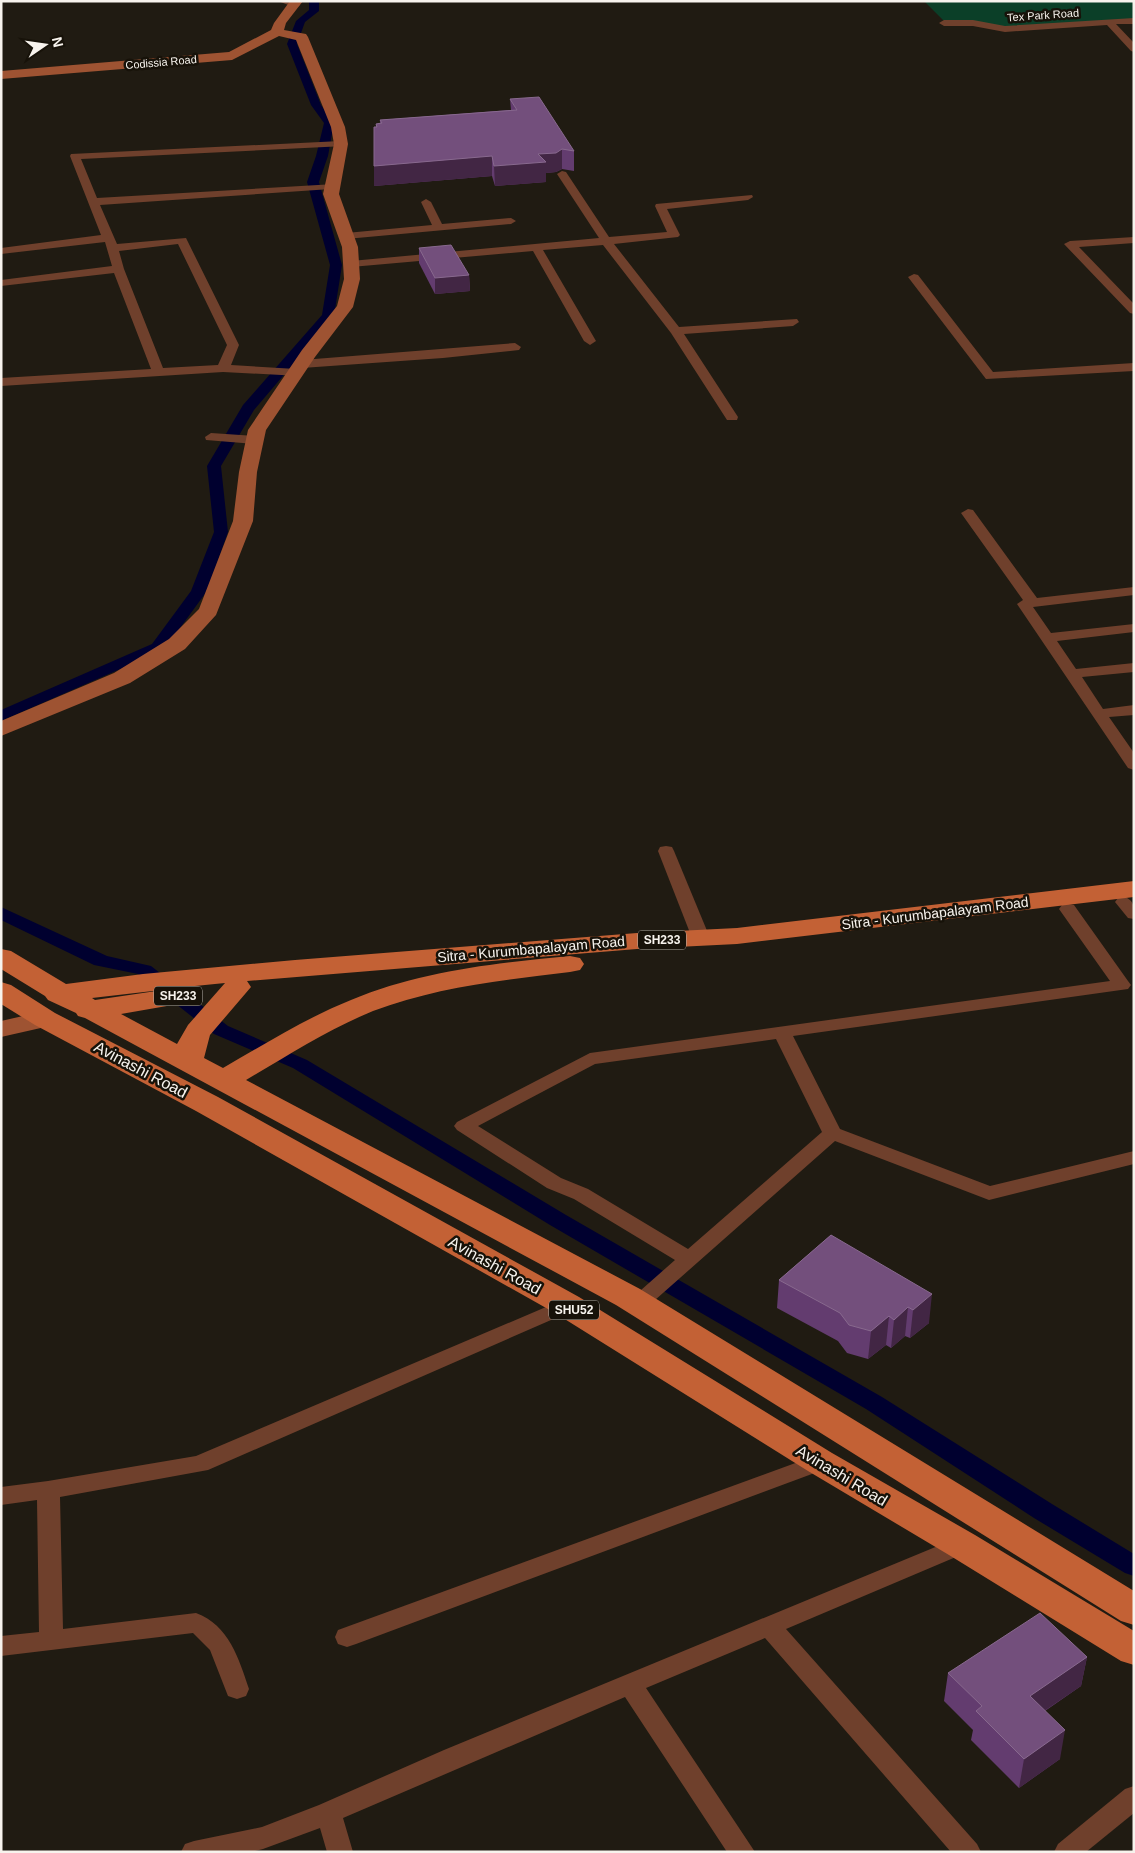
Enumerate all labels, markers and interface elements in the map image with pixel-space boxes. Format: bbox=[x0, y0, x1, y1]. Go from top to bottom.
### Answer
street label: Tex Park Road bbox=[1007, 6, 1079, 24]
north arrow bbox=[20, 20, 70, 70]
text: N bbox=[49, 35, 67, 49]
street label: Codissia Road bbox=[125, 53, 197, 71]
street label: Sitra - Kurumbapalayam Road bbox=[841, 894, 1029, 932]
road number: SH233 bbox=[638, 930, 686, 950]
street label: Sitra - Kurumbapalayam Road bbox=[437, 933, 625, 965]
road number: SH233 bbox=[154, 986, 202, 1006]
street label: Avinashi Road bbox=[91, 1038, 190, 1101]
street label: Avinashi Road bbox=[446, 1233, 544, 1298]
road number: SHU52 bbox=[549, 1300, 599, 1320]
street label: Avinashi Road bbox=[793, 1442, 890, 1509]

